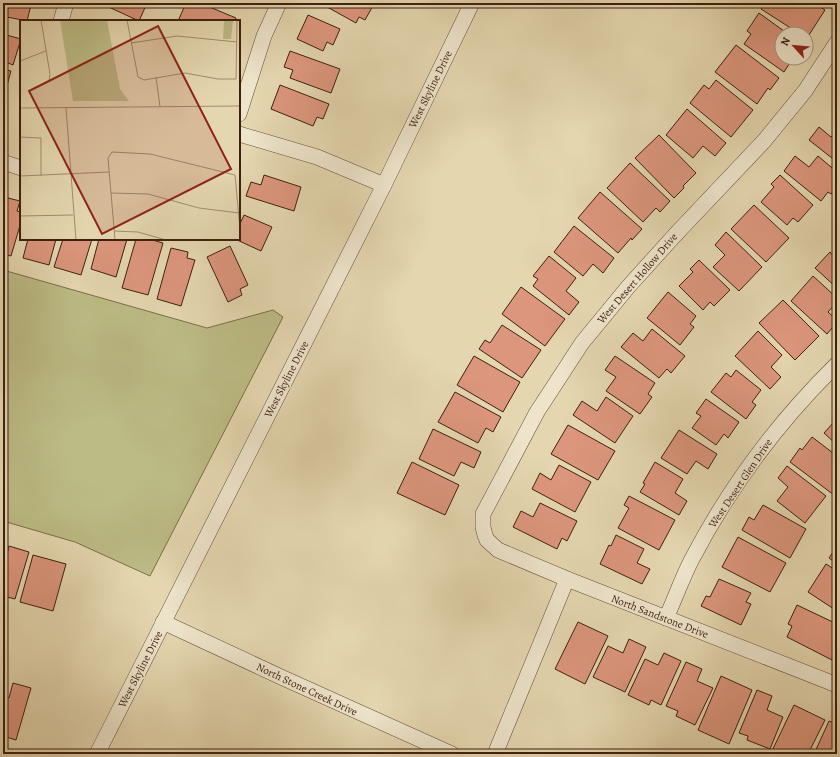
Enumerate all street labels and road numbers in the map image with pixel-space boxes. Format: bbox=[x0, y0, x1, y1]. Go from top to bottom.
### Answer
street label: West Skyline Drive bbox=[405, 48, 456, 131]
street label: West Desert Hollow Drive bbox=[593, 230, 681, 328]
street label: West Skyline Drive bbox=[260, 338, 312, 421]
street label: West Desert Glen Drive bbox=[704, 436, 776, 532]
street label: North Sandstone Drive bbox=[609, 591, 711, 642]
street label: West Skyline Drive bbox=[114, 628, 166, 711]
street label: North Stone Creek Drive bbox=[254, 659, 360, 720]

